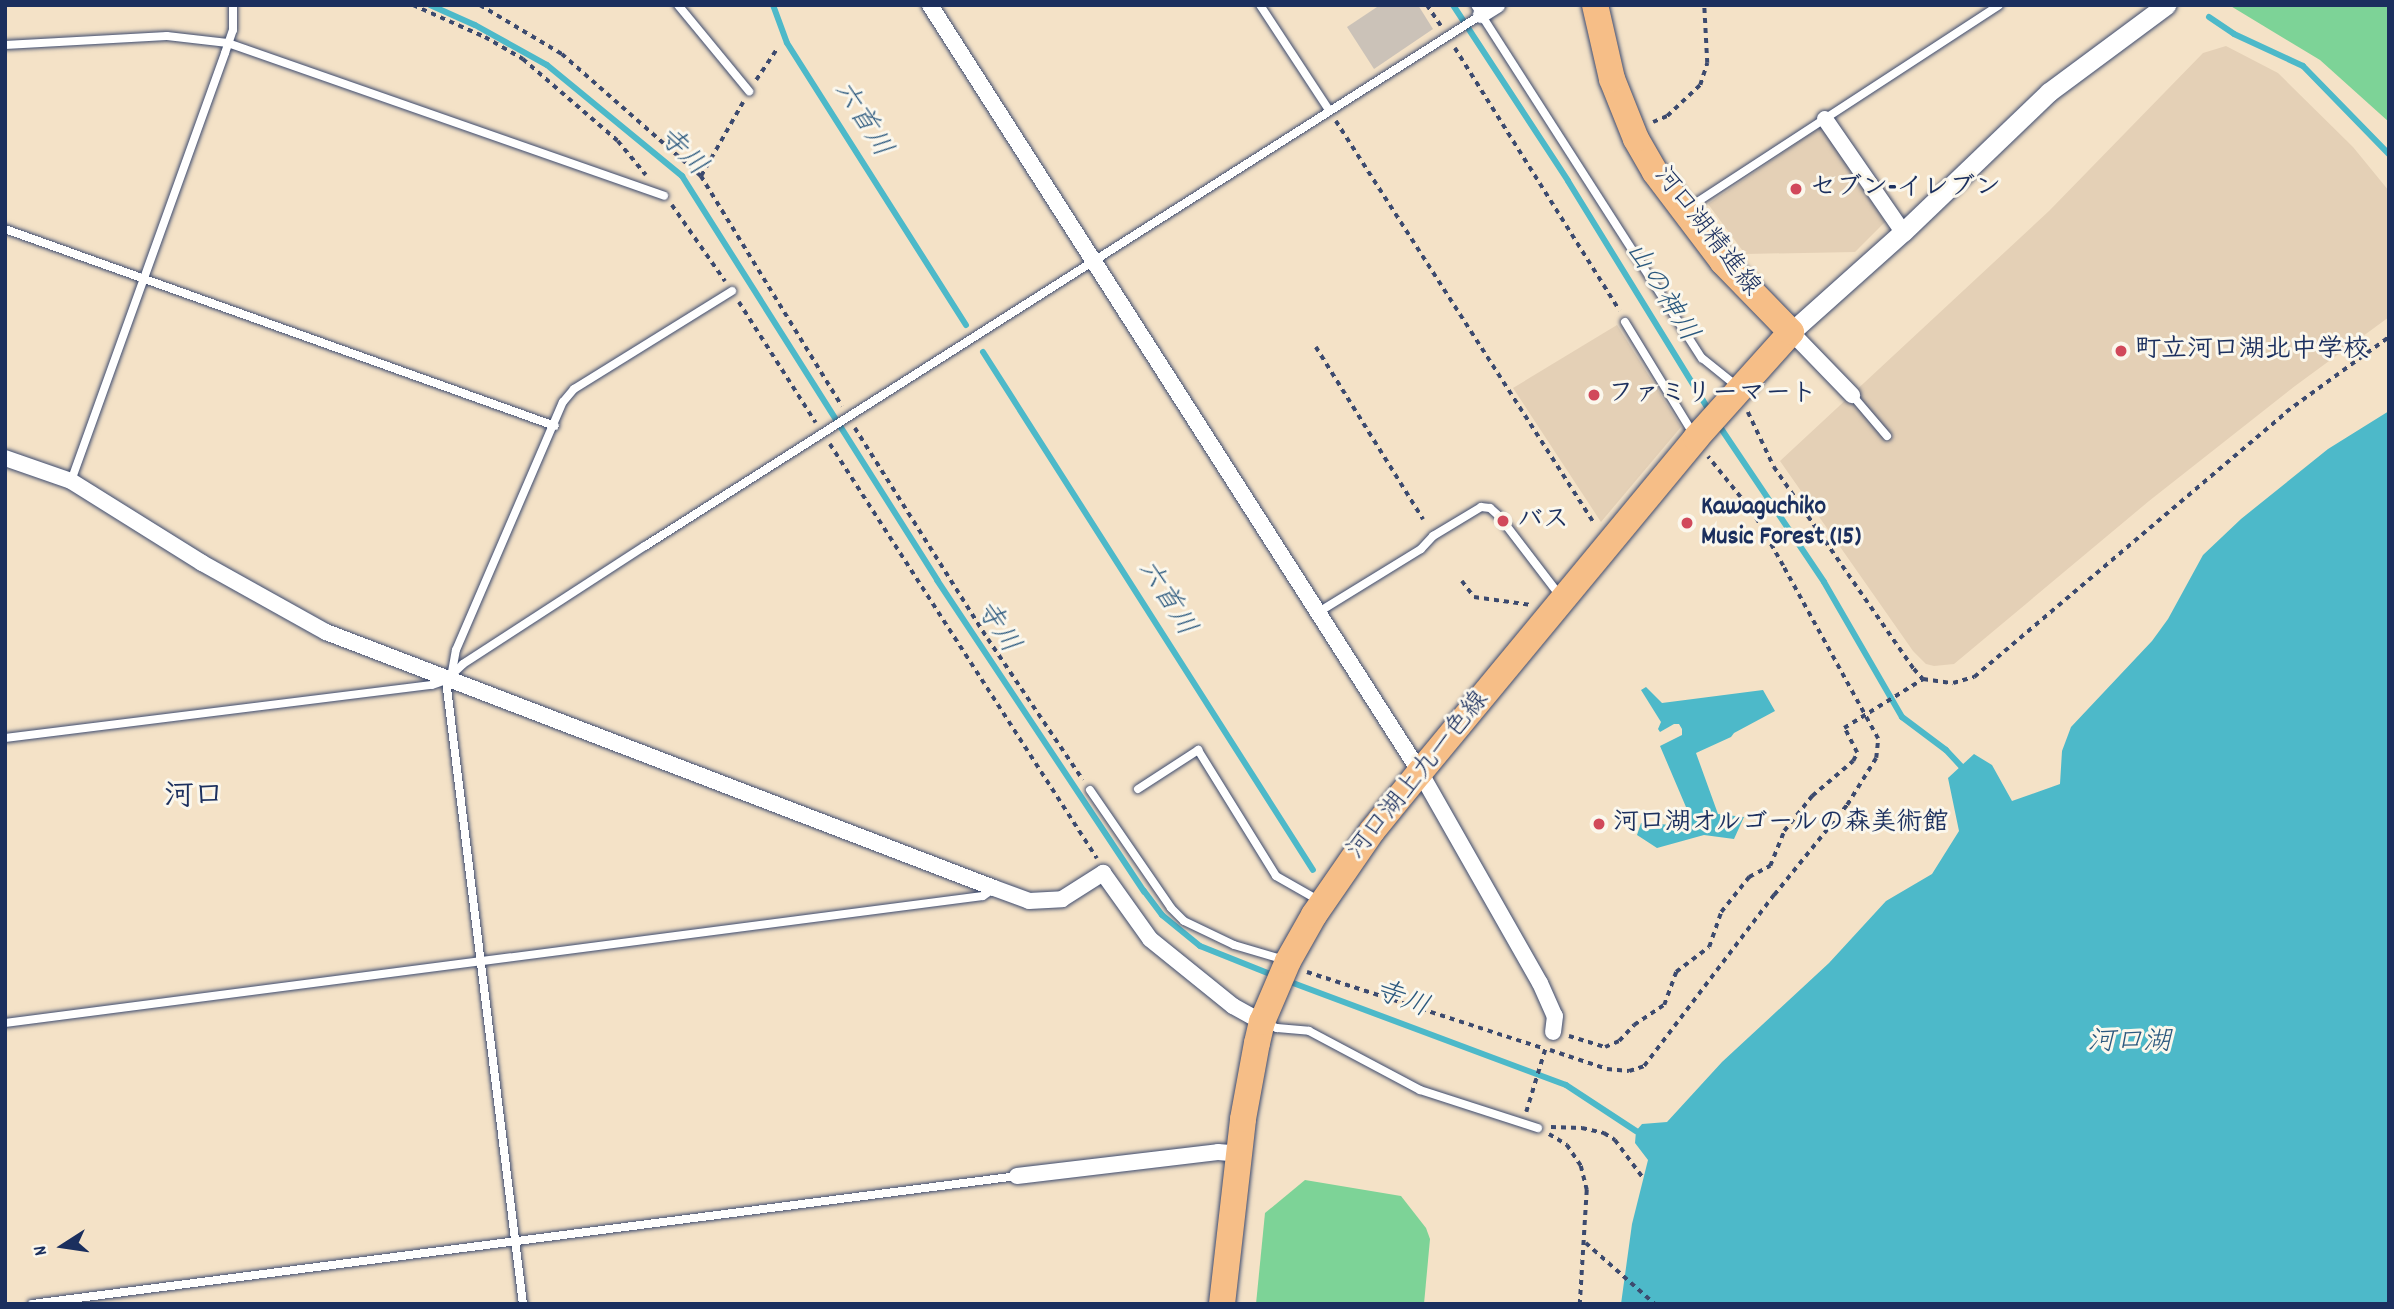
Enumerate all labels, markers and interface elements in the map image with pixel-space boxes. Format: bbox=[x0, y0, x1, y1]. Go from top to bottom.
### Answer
water label: 六首川 bbox=[824, 75, 898, 165]
water label: 寺川 bbox=[649, 121, 713, 185]
street label: 河口湖精進線 bbox=[1646, 161, 1766, 303]
place label: セブン-イレブン bbox=[1810, 173, 2001, 205]
marker: セブン-イレブン bbox=[1788, 181, 1804, 197]
water label: 山の神川 bbox=[1616, 237, 1704, 349]
place label: 町立河口湖北中学校 bbox=[2135, 335, 2369, 367]
marker: 町立河口湖北中学校 bbox=[2113, 343, 2129, 359]
place label: ファミリーマート bbox=[1608, 379, 1816, 411]
marker: ファミリーマート bbox=[1586, 387, 1602, 403]
place label: Kawaguchiko Music Forest (15) bbox=[1701, 492, 1861, 554]
place label: バス bbox=[1517, 505, 1569, 537]
marker: バス bbox=[1495, 513, 1511, 529]
marker: Kawaguchiko Music Forest (15) bbox=[1679, 515, 1695, 531]
water label: 六首川 bbox=[1128, 554, 1202, 644]
water label: 寺川 bbox=[967, 595, 1025, 661]
street label: 河口湖上九一色線 bbox=[1341, 685, 1497, 867]
district label: 河口 bbox=[164, 781, 224, 817]
place label: 河口湖オルゴールの森美術館 bbox=[1613, 808, 1951, 840]
marker: 河口湖オルゴールの森美術館 bbox=[1591, 816, 1607, 832]
water label: 寺川 bbox=[1369, 975, 1433, 1027]
water label: 河口湖 bbox=[2087, 1027, 2171, 1061]
north arrow bbox=[28, 1211, 98, 1281]
text: N bbox=[28, 1243, 56, 1258]

